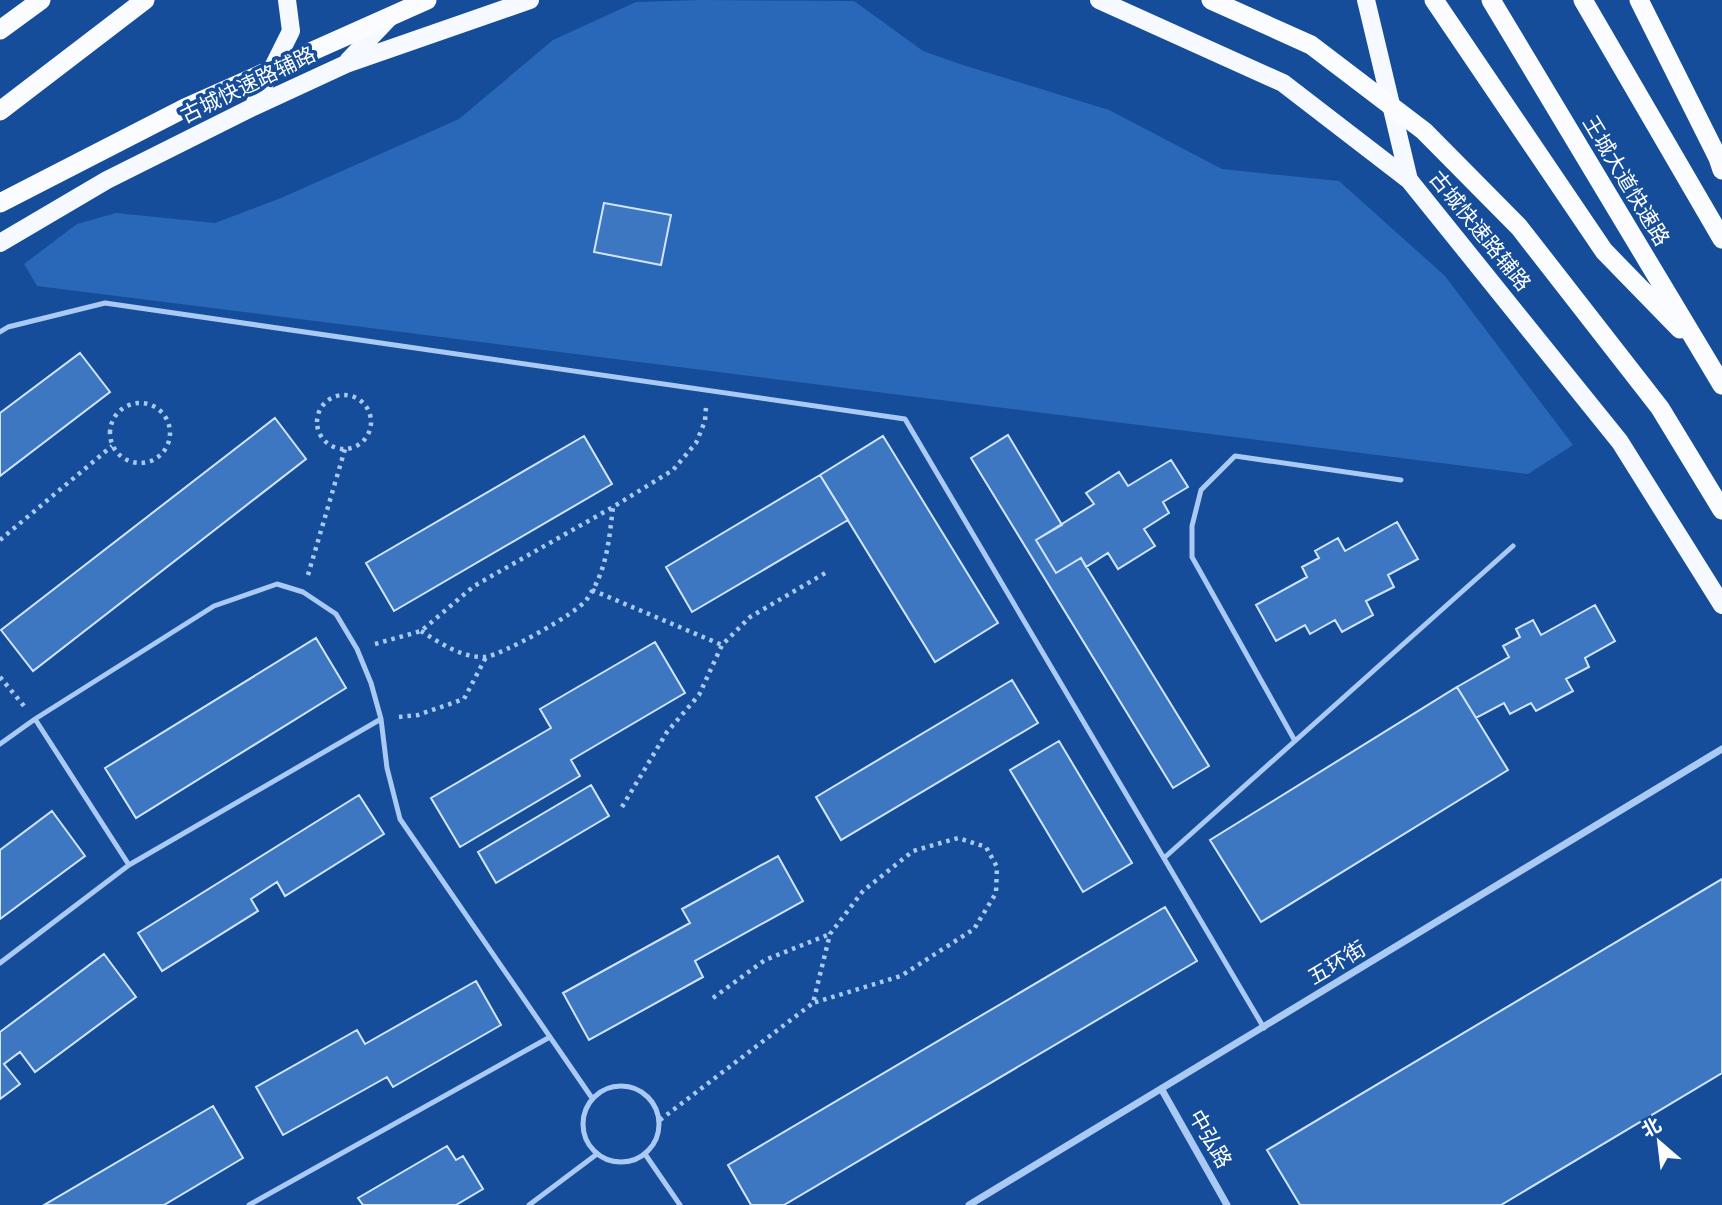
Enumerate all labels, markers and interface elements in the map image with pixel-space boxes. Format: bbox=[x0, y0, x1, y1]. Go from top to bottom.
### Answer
street label: 古城快速路辅路 bbox=[175, 39, 321, 131]
street label: 王城大道快速路 bbox=[1575, 110, 1677, 252]
street label: 古城快速路辅路 bbox=[1422, 164, 1538, 298]
street label: 五环街 bbox=[1302, 934, 1372, 992]
street label: 中弘路 bbox=[1181, 1104, 1239, 1174]
north arrow bbox=[1624, 1107, 1694, 1177]
text: 北 bbox=[1637, 1112, 1666, 1145]

